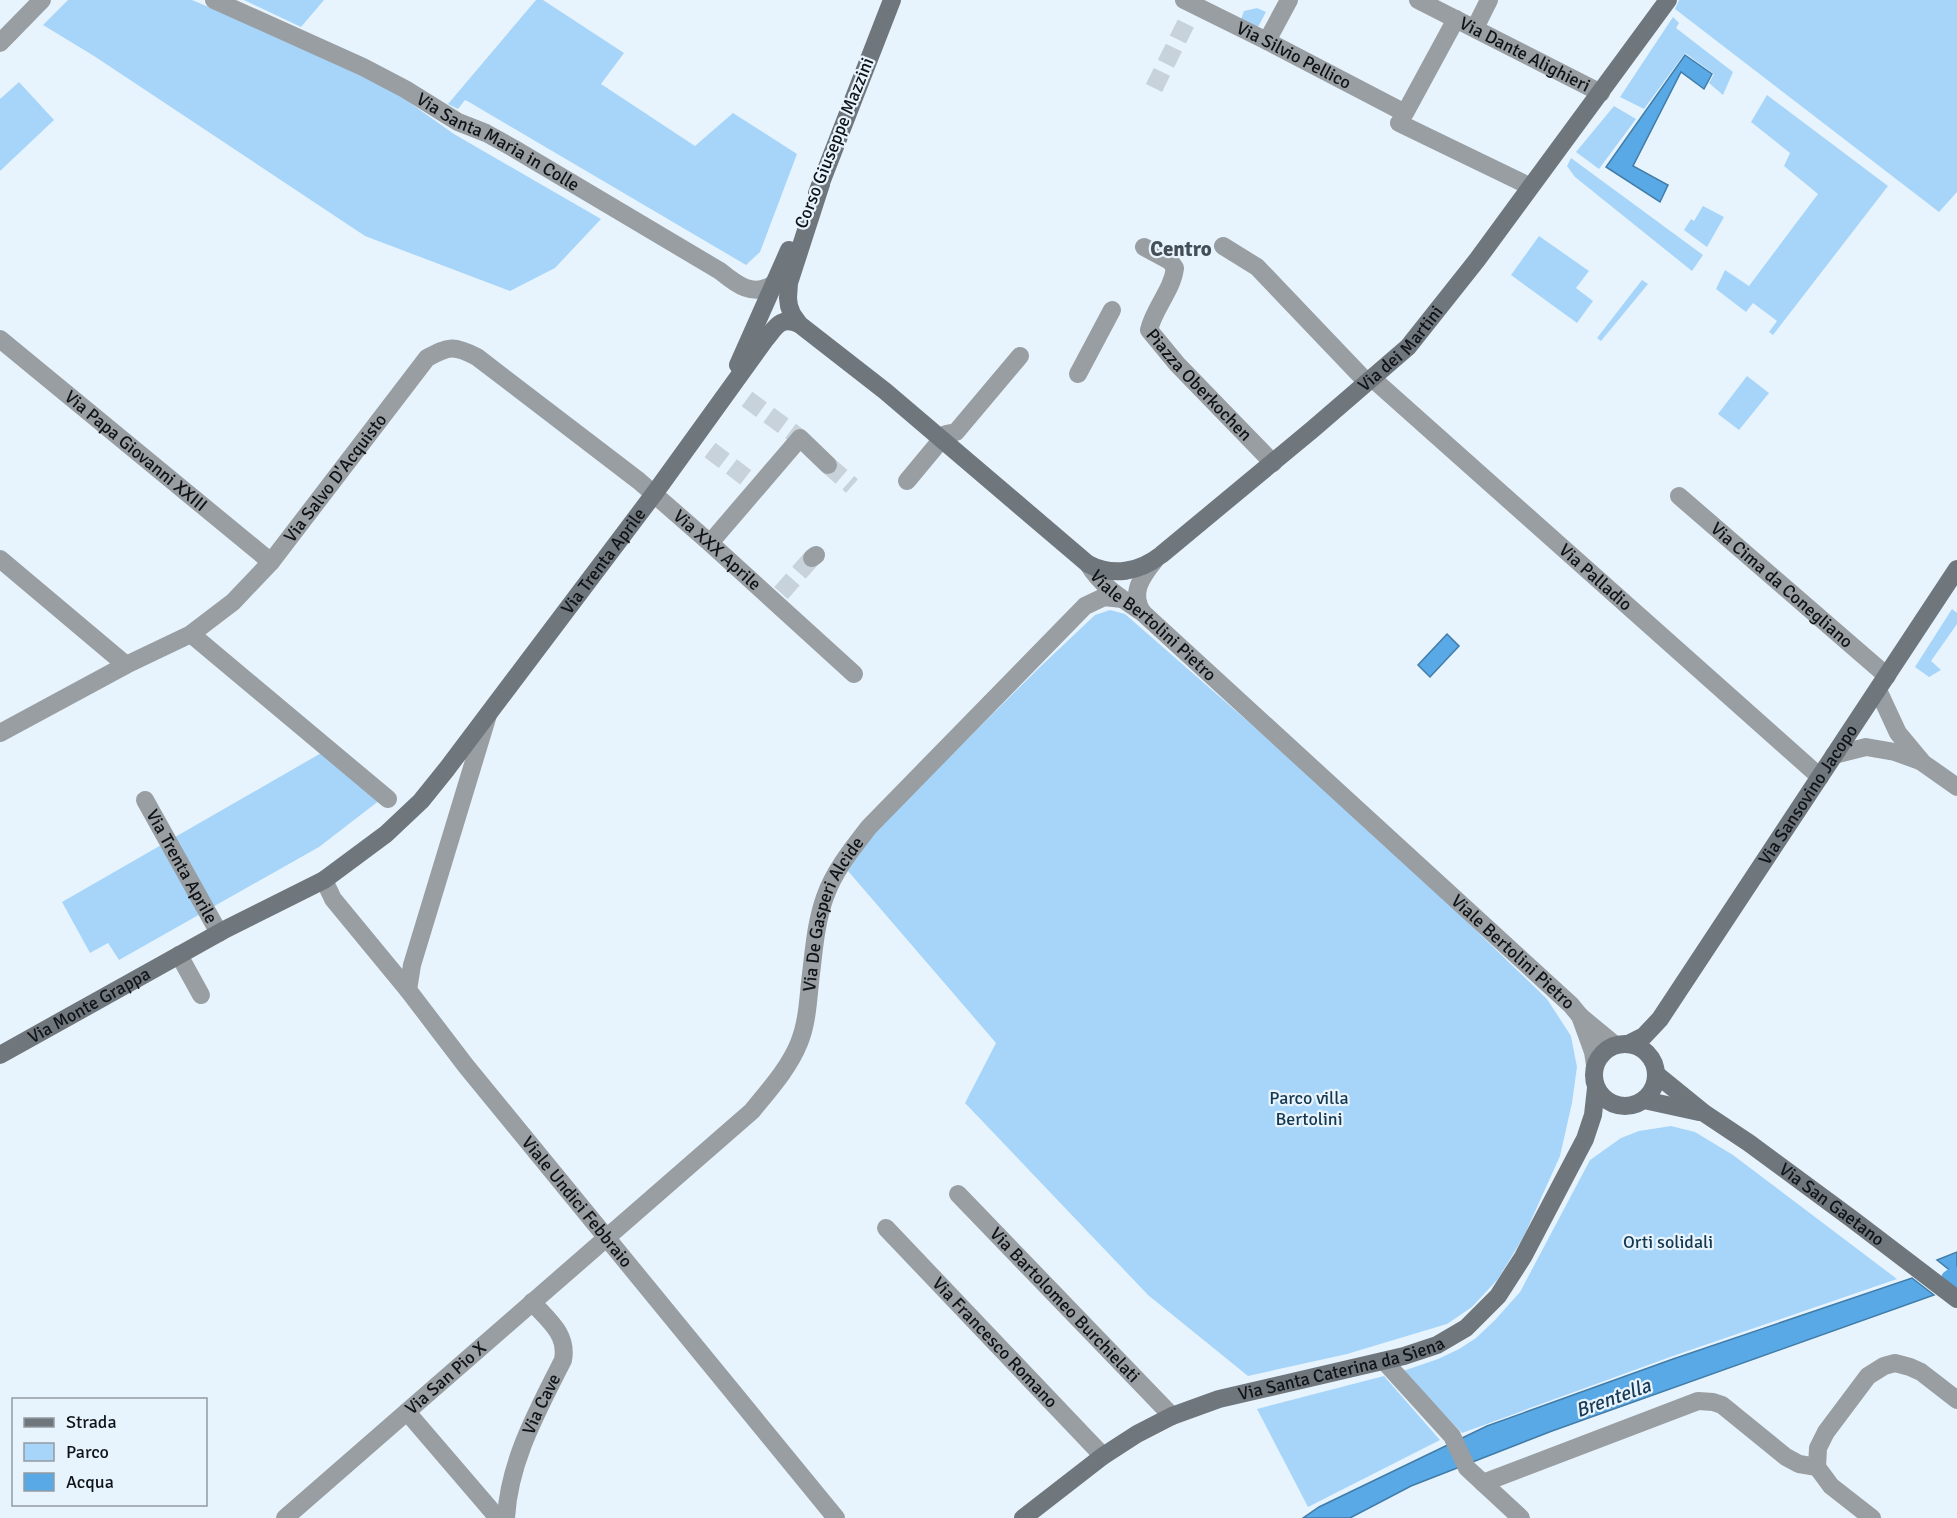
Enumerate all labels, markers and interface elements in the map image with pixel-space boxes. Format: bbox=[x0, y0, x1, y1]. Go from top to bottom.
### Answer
street label: Via Dante Alighieri bbox=[1456, 12, 1594, 97]
street label: Via Silvio Pellico bbox=[1233, 17, 1355, 94]
street label: Corso Giuseppe Mazzini bbox=[790, 54, 878, 232]
street label: Via Santa Maria in Colle bbox=[412, 88, 584, 196]
district label: Centro bbox=[1150, 236, 1212, 262]
street label: Via dei Martini bbox=[1353, 301, 1448, 396]
street label: Piazza Oberkochen bbox=[1141, 324, 1257, 446]
street label: Via Papa Giovanni XXIII bbox=[60, 386, 212, 516]
street label: Via Salvo D'Acquisto bbox=[279, 409, 391, 547]
street label: Via Trenta Aprile bbox=[556, 504, 651, 619]
street label: Via XXX Aprile bbox=[669, 505, 766, 595]
street label: Via Cima da Conegliano bbox=[1706, 517, 1858, 653]
street label: Via Palladio bbox=[1554, 539, 1637, 615]
street label: Viale Bertolini Pietro bbox=[1085, 565, 1221, 686]
street label: Via Sansovino Jacopo bbox=[1754, 720, 1862, 869]
street label: Via Trenta Aprile bbox=[141, 805, 223, 927]
street label: Via De Gasperi Alcide bbox=[798, 832, 868, 993]
street label: Viale Bertolini Pietro bbox=[1447, 890, 1579, 1014]
street label: Via Monte Grappa bbox=[24, 962, 154, 1048]
park label: Parco villa Bertolini bbox=[1269, 1087, 1349, 1130]
street label: Viale Undici Febbraio bbox=[517, 1132, 637, 1272]
street label: Via San Gaetano bbox=[1775, 1158, 1889, 1251]
street label: Via Bartolomeo Burchielati bbox=[985, 1223, 1145, 1387]
park label: Orti solidali bbox=[1623, 1231, 1713, 1253]
street label: Via Francesco Romano bbox=[928, 1272, 1062, 1413]
street label: Via Santa Caterina da Siena bbox=[1236, 1332, 1449, 1405]
street label: Via San Pio X bbox=[401, 1337, 491, 1419]
street label: Via Cave bbox=[517, 1370, 565, 1438]
water label: Brentella bbox=[1572, 1373, 1655, 1423]
legend bbox=[12, 1398, 207, 1506]
text: Strada bbox=[66, 1411, 117, 1433]
text: Parco bbox=[66, 1441, 109, 1463]
text: Acqua bbox=[66, 1471, 114, 1493]

